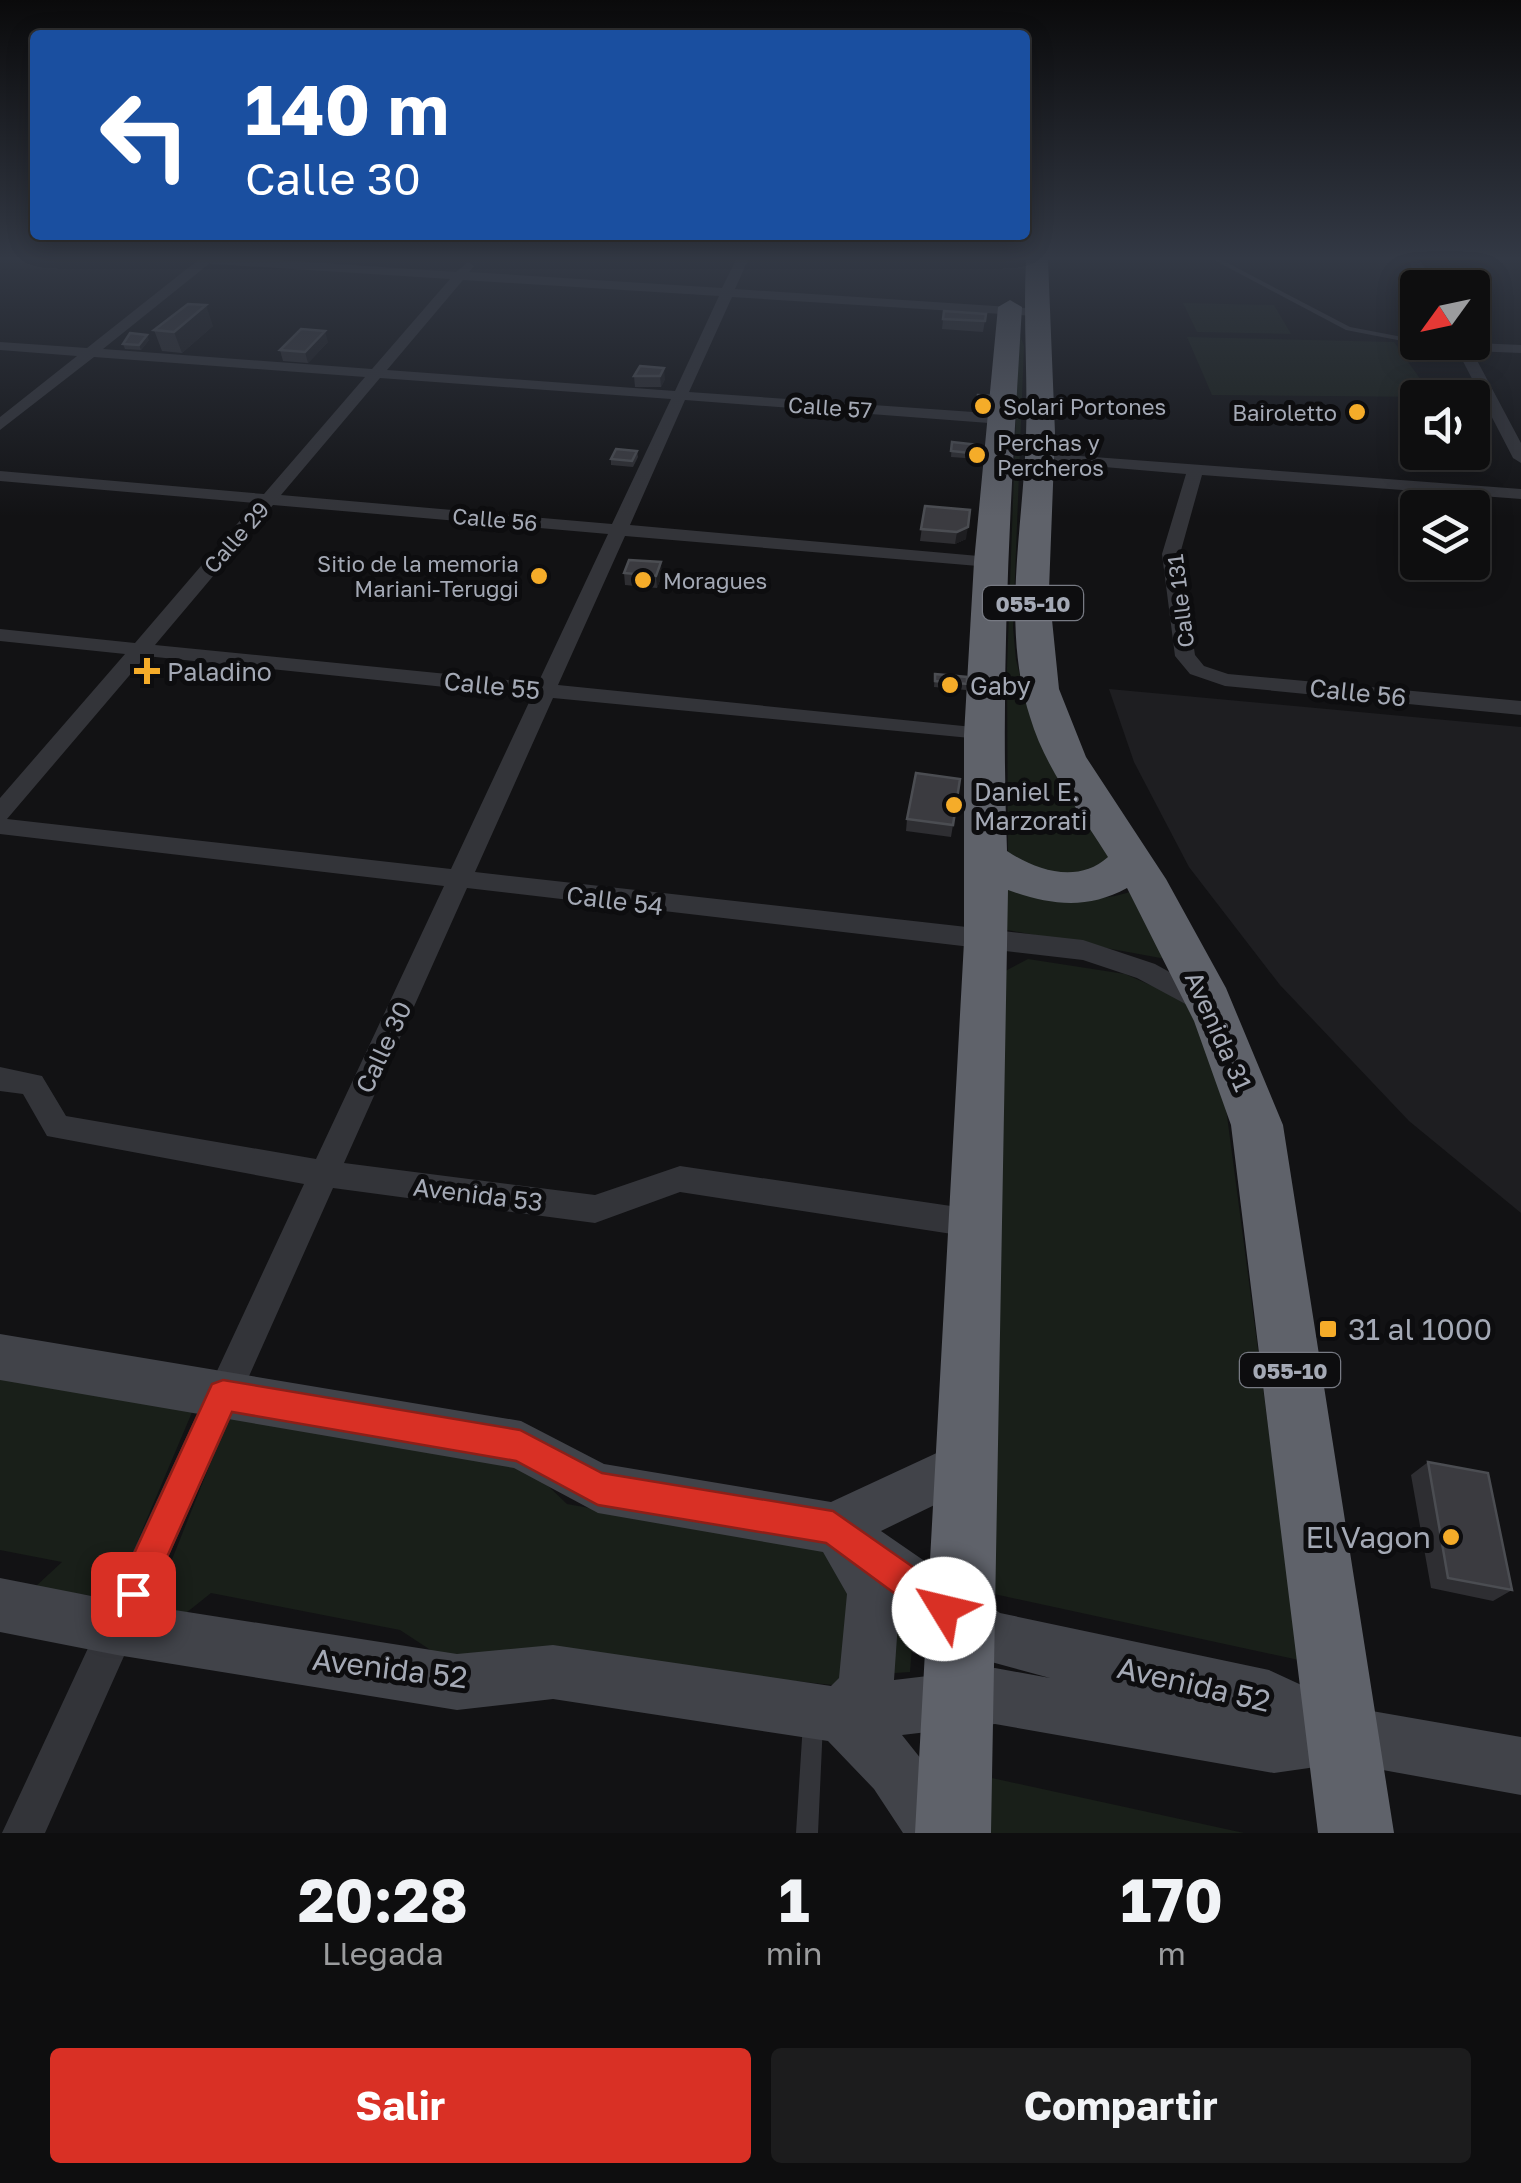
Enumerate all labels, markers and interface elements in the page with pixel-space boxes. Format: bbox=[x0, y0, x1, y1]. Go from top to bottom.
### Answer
text: 140 m bbox=[245, 66, 449, 150]
icon: left bbox=[80, 70, 210, 200]
text: Calle 30 bbox=[245, 151, 421, 205]
north arrow bbox=[1400, 270, 1490, 360]
map controls bbox=[1400, 270, 1490, 580]
button: sound bbox=[1400, 380, 1490, 470]
street label: Calle 57 bbox=[787, 391, 873, 423]
place label: Solari Portones bbox=[1003, 393, 1166, 420]
marker: Solari Portones bbox=[972, 395, 994, 417]
place label: Bairoletto bbox=[1232, 399, 1337, 426]
marker: Bairoletto bbox=[1346, 401, 1368, 423]
place label: Perchas y Percheros bbox=[997, 429, 1104, 481]
marker: Perchas y Percheros bbox=[966, 444, 988, 466]
button: layers bbox=[1400, 490, 1490, 580]
street label: Calle 29 bbox=[198, 496, 274, 578]
street label: Calle 56 bbox=[451, 502, 539, 536]
place label: Sitio de la memoria Mariani-Teruggi bbox=[317, 550, 519, 602]
street label: Calle 131 bbox=[1161, 553, 1199, 649]
marker: Sitio de la memoria Mariani-Teruggi bbox=[528, 565, 550, 587]
place label: Moragues bbox=[663, 567, 767, 594]
marker: Moragues bbox=[632, 569, 654, 591]
road number: 055-10 bbox=[983, 586, 1083, 620]
place label: Paladino bbox=[167, 656, 272, 687]
marker: Paladino bbox=[136, 660, 158, 682]
street label: Calle 55 bbox=[442, 665, 542, 705]
place label: Gaby bbox=[970, 670, 1031, 701]
street label: Calle 56 bbox=[1308, 672, 1408, 712]
marker: Gaby bbox=[939, 674, 961, 696]
place label: Daniel E. Marzorati bbox=[974, 776, 1087, 836]
marker: Daniel E. Marzorati bbox=[943, 794, 965, 816]
street label: Calle 54 bbox=[565, 879, 665, 921]
street label: Avenida 31 bbox=[1179, 966, 1259, 1096]
street label: Calle 30 bbox=[348, 996, 418, 1098]
street label: Avenida 53 bbox=[411, 1171, 545, 1217]
place label: 31 al 1000 bbox=[1348, 1311, 1492, 1347]
marker: 31 al 1000 bbox=[1317, 1318, 1339, 1340]
road number: 055-10 bbox=[1240, 1353, 1340, 1387]
place label: El Vagon bbox=[1305, 1519, 1431, 1555]
marker: El Vagon bbox=[1440, 1526, 1462, 1548]
pin bbox=[91, 1552, 176, 1637]
position arrow bbox=[892, 1557, 996, 1661]
icon: arrive bbox=[106, 1567, 161, 1622]
street label: Avenida 52 bbox=[310, 1641, 470, 1695]
street label: Avenida 52 bbox=[1114, 1649, 1274, 1719]
text: 20:28 bbox=[298, 1863, 468, 1935]
text: 1 bbox=[779, 1863, 810, 1935]
text: 170 bbox=[1120, 1863, 1223, 1935]
text: Llegada bbox=[322, 1934, 444, 1972]
text: min bbox=[766, 1934, 822, 1972]
text: m bbox=[1158, 1934, 1186, 1972]
button: Salir bbox=[50, 2048, 751, 2163]
button: Compartir bbox=[771, 2048, 1471, 2163]

